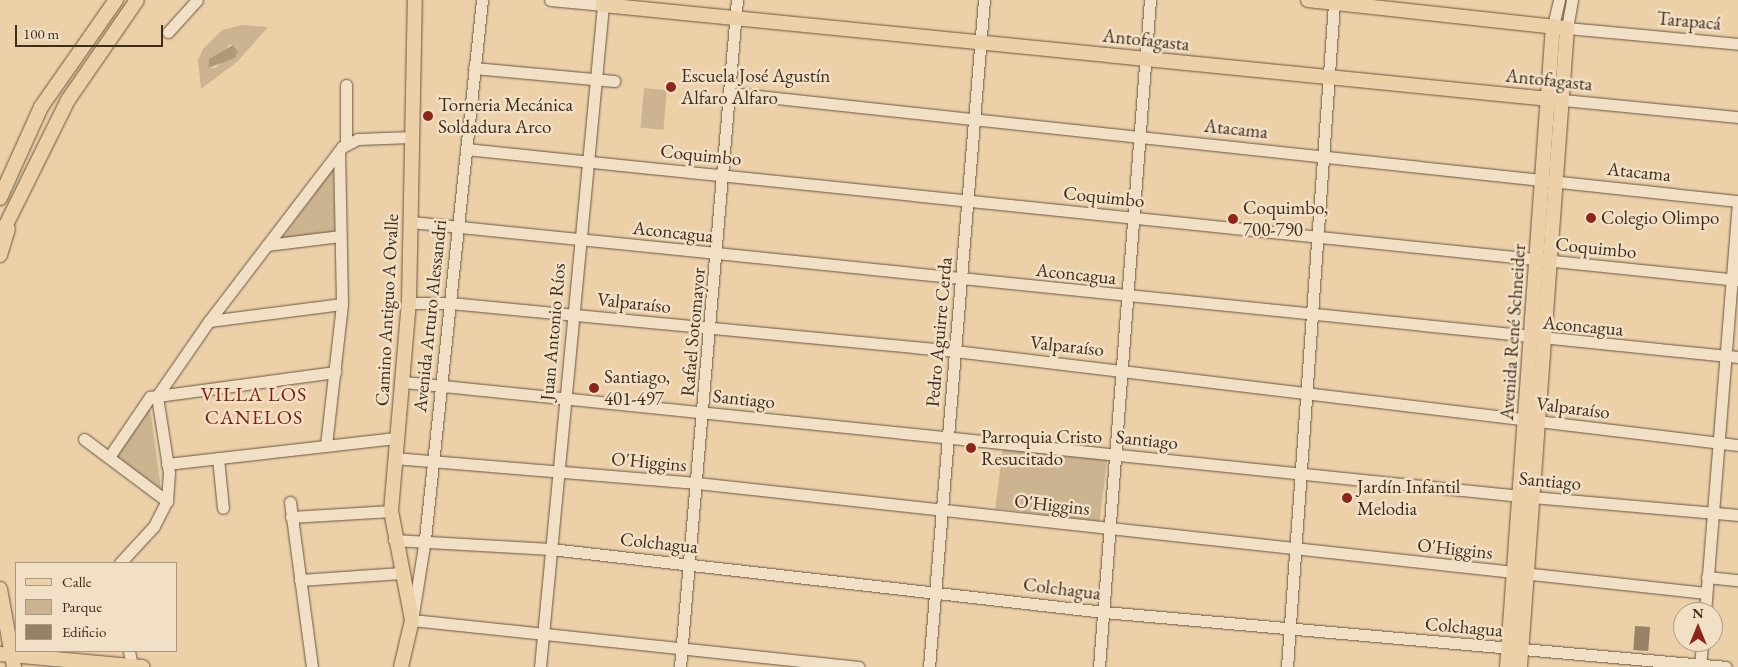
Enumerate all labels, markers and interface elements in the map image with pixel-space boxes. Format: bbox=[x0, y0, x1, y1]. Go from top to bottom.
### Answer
street label: Tarapacá bbox=[1656, 7, 1722, 35]
scale bar bbox=[18, 15, 165, 47]
text: 100 m bbox=[23, 24, 59, 43]
street label: Antofagasta bbox=[1101, 24, 1191, 56]
street label: Antofagasta bbox=[1504, 64, 1594, 96]
place label: Escuela José Agustín Alfaro Alfaro bbox=[681, 65, 830, 109]
marker: Escuela José Agustín Alfaro Alfaro bbox=[665, 81, 677, 93]
place label: Torneria Mecánica Soldadura Arco bbox=[438, 94, 573, 138]
marker: Torneria Mecánica Soldadura Arco bbox=[422, 110, 434, 122]
street label: Atacama bbox=[1203, 114, 1269, 144]
street label: Coquimbo bbox=[659, 139, 743, 171]
street label: Atacama bbox=[1606, 157, 1672, 187]
street label: Coquimbo bbox=[1062, 181, 1146, 213]
place label: Coquimbo, 700-790 bbox=[1243, 197, 1328, 241]
place label: Colegio Olimpo bbox=[1601, 207, 1719, 229]
marker: Colegio Olimpo bbox=[1585, 212, 1597, 224]
street label: Camino Antiguo A Ovalle bbox=[371, 213, 403, 407]
marker: Coquimbo, 700-790 bbox=[1227, 213, 1239, 225]
street label: Aconcagua bbox=[632, 216, 714, 248]
street label: Avenida Arturo Alessandri bbox=[409, 219, 451, 413]
street label: Coquimbo bbox=[1554, 232, 1638, 264]
street label: Avenida René Schneider bbox=[1495, 243, 1531, 421]
street label: Pedro Aguirre Cerda bbox=[921, 256, 957, 408]
street label: Aconcagua bbox=[1035, 258, 1117, 290]
street label: Juan Antonio Ríos bbox=[536, 262, 570, 402]
street label: Rafael Sotomayor bbox=[676, 267, 710, 397]
street label: Valparaíso bbox=[596, 288, 672, 318]
street label: Aconcagua bbox=[1542, 311, 1624, 341]
street label: Valparaíso bbox=[1029, 331, 1105, 361]
place label: Santiago, 401-497 bbox=[604, 366, 670, 410]
district label: VILLA LOS CANELOS bbox=[200, 382, 308, 429]
marker: Santiago, 401-497 bbox=[588, 382, 600, 394]
street label: Santiago bbox=[712, 384, 776, 414]
street label: Valparaíso bbox=[1535, 392, 1611, 424]
street label: Santiago bbox=[1115, 425, 1179, 455]
place label: Parroquia Cristo Resucitado bbox=[981, 426, 1102, 470]
marker: Parroquia Cristo Resucitado bbox=[965, 442, 977, 454]
street label: O'Higgins bbox=[610, 447, 688, 477]
street label: Santiago bbox=[1518, 467, 1582, 495]
place label: Jardín Infantil Melodia bbox=[1357, 476, 1460, 520]
street label: O'Higgins bbox=[1013, 490, 1091, 520]
marker: Jardín Infantil Melodia bbox=[1341, 492, 1353, 504]
street label: Colchagua bbox=[619, 528, 699, 558]
street label: O'Higgins bbox=[1416, 534, 1494, 564]
legend bbox=[15, 562, 178, 652]
text: Calle bbox=[62, 572, 92, 591]
street label: Colchagua bbox=[1022, 573, 1102, 605]
text: Parque bbox=[62, 597, 102, 616]
north arrow bbox=[1673, 602, 1723, 652]
text: N bbox=[1692, 604, 1704, 622]
street label: Colchagua bbox=[1424, 612, 1504, 642]
text: Edificio bbox=[62, 622, 106, 641]

